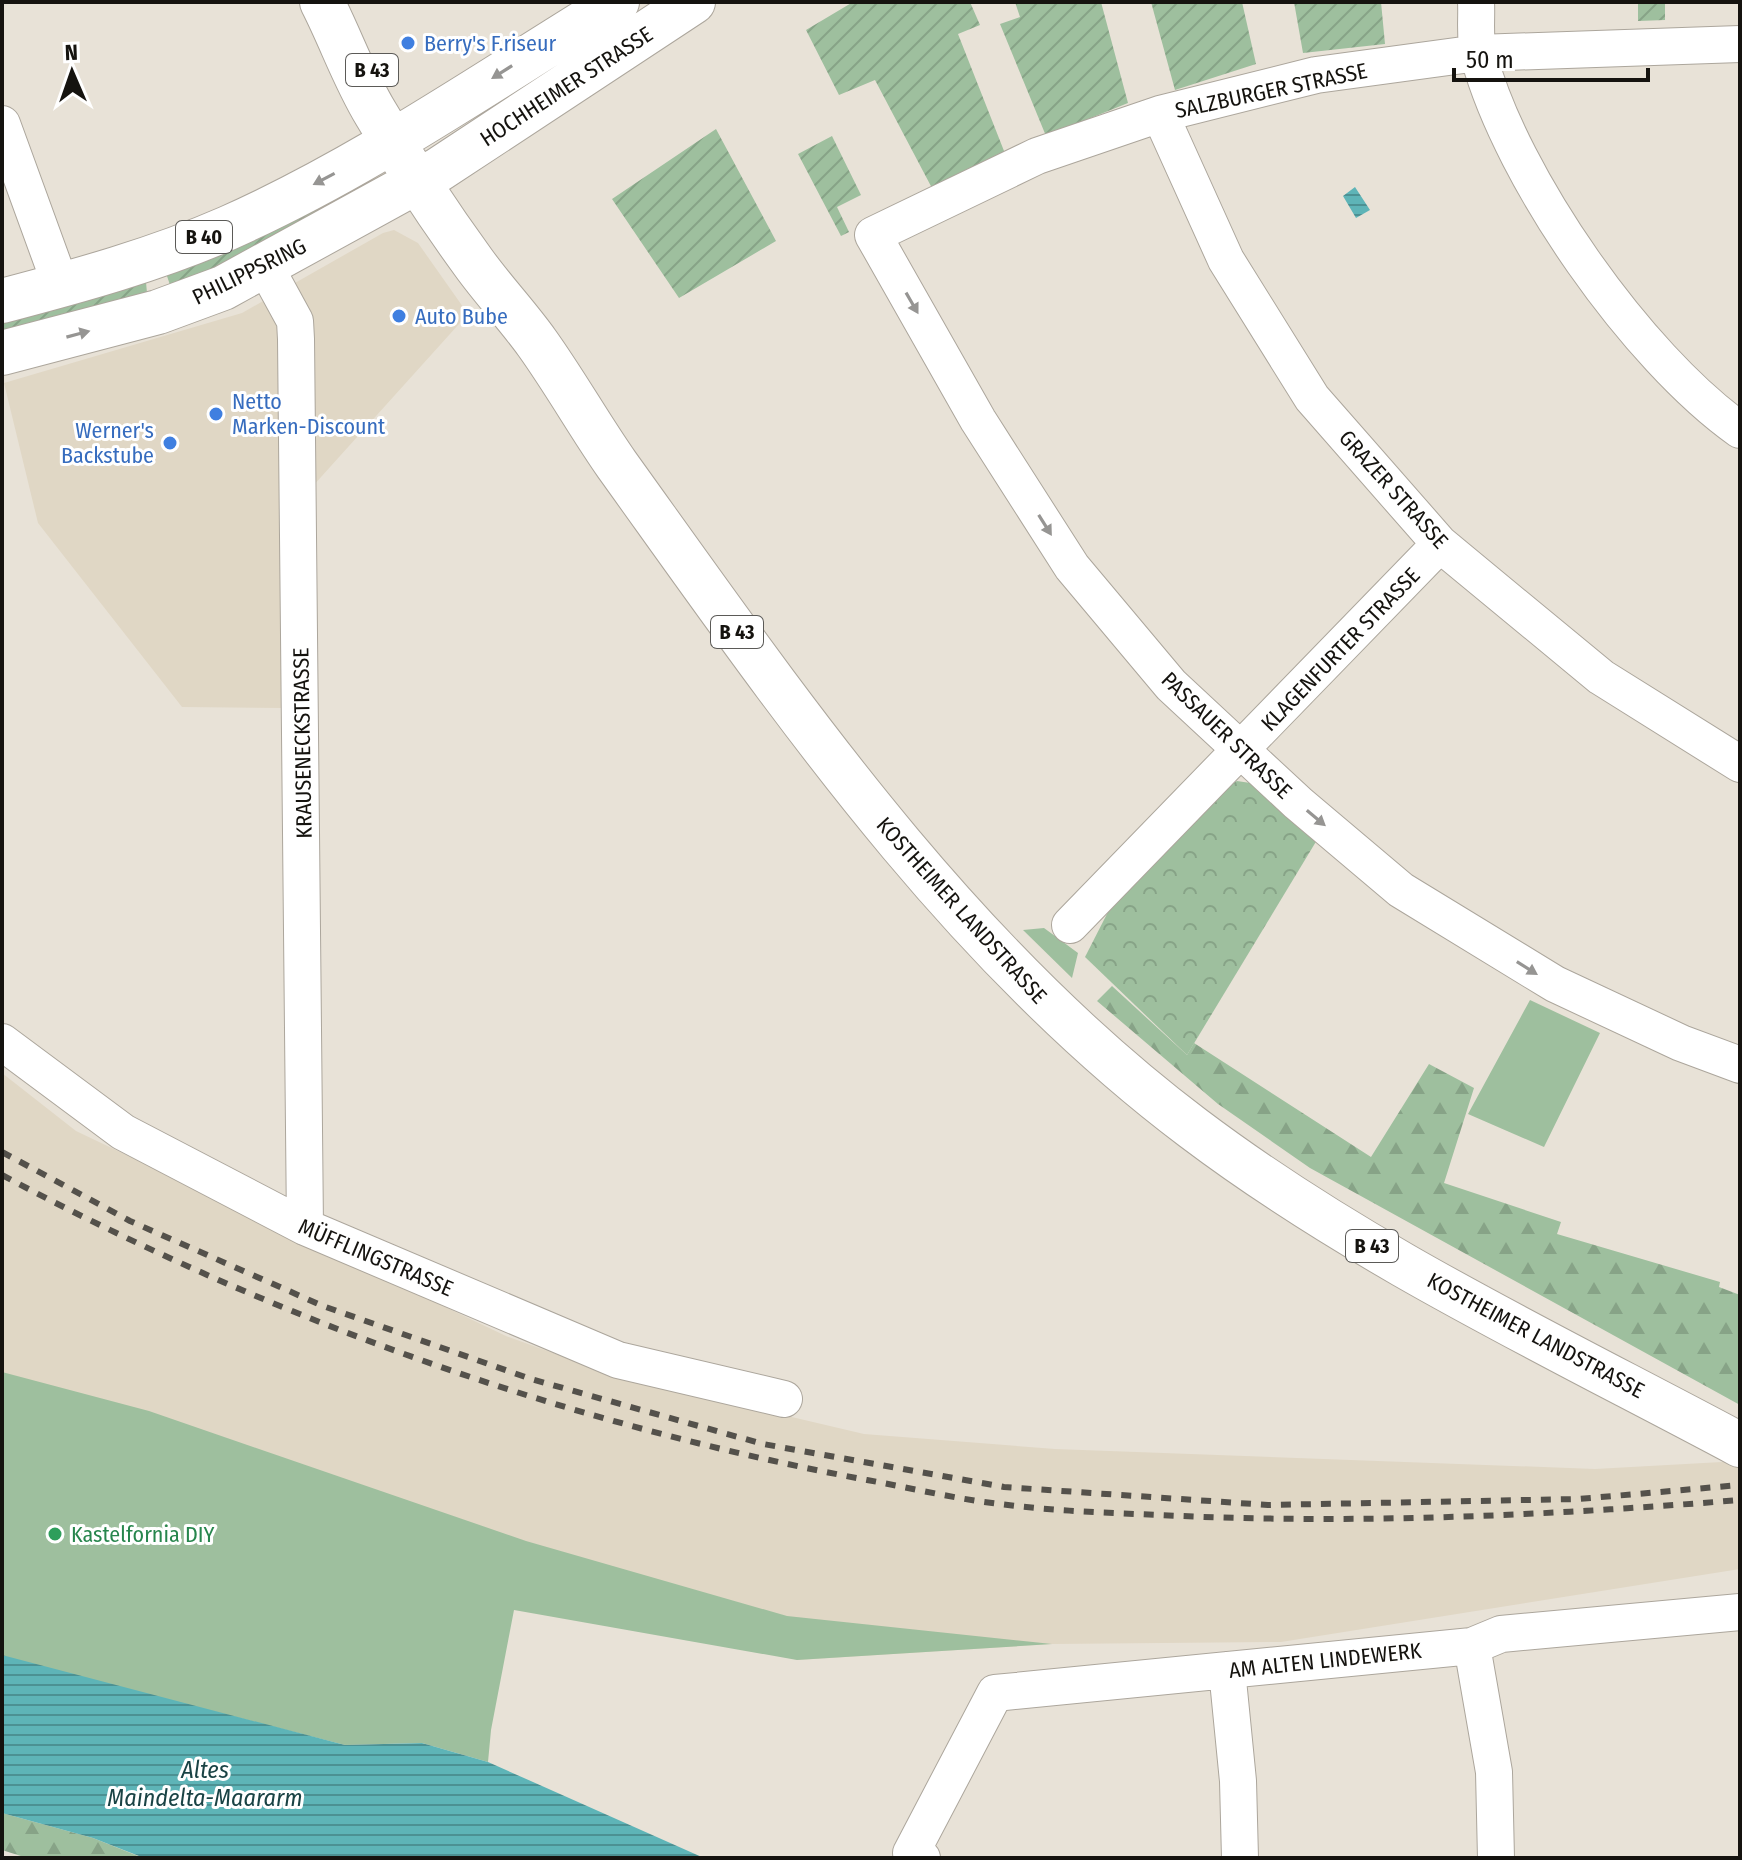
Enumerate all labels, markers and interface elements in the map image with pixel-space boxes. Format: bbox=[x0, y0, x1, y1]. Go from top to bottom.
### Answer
street label: HOCHHEIMER STRASSE bbox=[475, 21, 658, 152]
place label: Berry's F.riseur bbox=[424, 30, 556, 57]
north arrow bbox=[32, 32, 112, 112]
scale bar bbox=[1454, 32, 1648, 82]
marker: Berry's F.riseur bbox=[399, 34, 417, 52]
text: N bbox=[64, 39, 78, 66]
text: 50 m bbox=[1466, 46, 1514, 74]
road number: B 43 bbox=[346, 54, 398, 86]
street label: SALZBURGER STRASSE bbox=[1173, 57, 1369, 124]
one-way arrow bbox=[491, 65, 513, 79]
one-way arrow bbox=[313, 172, 335, 186]
road number: B 40 bbox=[176, 221, 232, 253]
street label: PHILIPPSRING bbox=[188, 232, 311, 311]
one-way arrow bbox=[904, 292, 918, 314]
place label: Auto Bube bbox=[415, 303, 508, 330]
marker: Auto Bube bbox=[390, 307, 408, 325]
one-way arrow bbox=[65, 327, 90, 339]
place label: Netto Marken-Discount bbox=[232, 388, 386, 440]
marker: Netto Marken-Discount bbox=[207, 405, 225, 423]
place label: Werner's Backstube bbox=[61, 417, 154, 469]
street label: GRAZER STRASSE bbox=[1333, 425, 1454, 554]
marker: Werner's Backstube bbox=[161, 434, 179, 452]
one-way arrow bbox=[1038, 515, 1053, 536]
street label: KLAGENFURTER STRASSE bbox=[1255, 562, 1425, 737]
road number: B 43 bbox=[711, 616, 763, 648]
street label: KRAUSENECKSTRASSE bbox=[287, 647, 318, 839]
street label: PASSAUER STRASSE bbox=[1156, 666, 1298, 804]
one-way arrow bbox=[1306, 809, 1326, 826]
street label: KOSTHEIMER LANDSTRASSE bbox=[871, 811, 1053, 1009]
one-way arrow bbox=[1516, 960, 1539, 975]
street label: MÜFFLINGSTRASSE bbox=[294, 1213, 457, 1302]
road number: B 43 bbox=[1346, 1230, 1398, 1262]
street label: KOSTHEIMER LANDSTRASSE bbox=[1423, 1267, 1649, 1404]
place label: Kastelfornia DIY bbox=[71, 1521, 214, 1548]
marker: Kastelfornia DIY bbox=[46, 1525, 64, 1543]
street label: AM ALTEN LINDEWERK bbox=[1228, 1637, 1423, 1684]
water label: Altes Maindelta-Maararm bbox=[107, 1756, 303, 1812]

